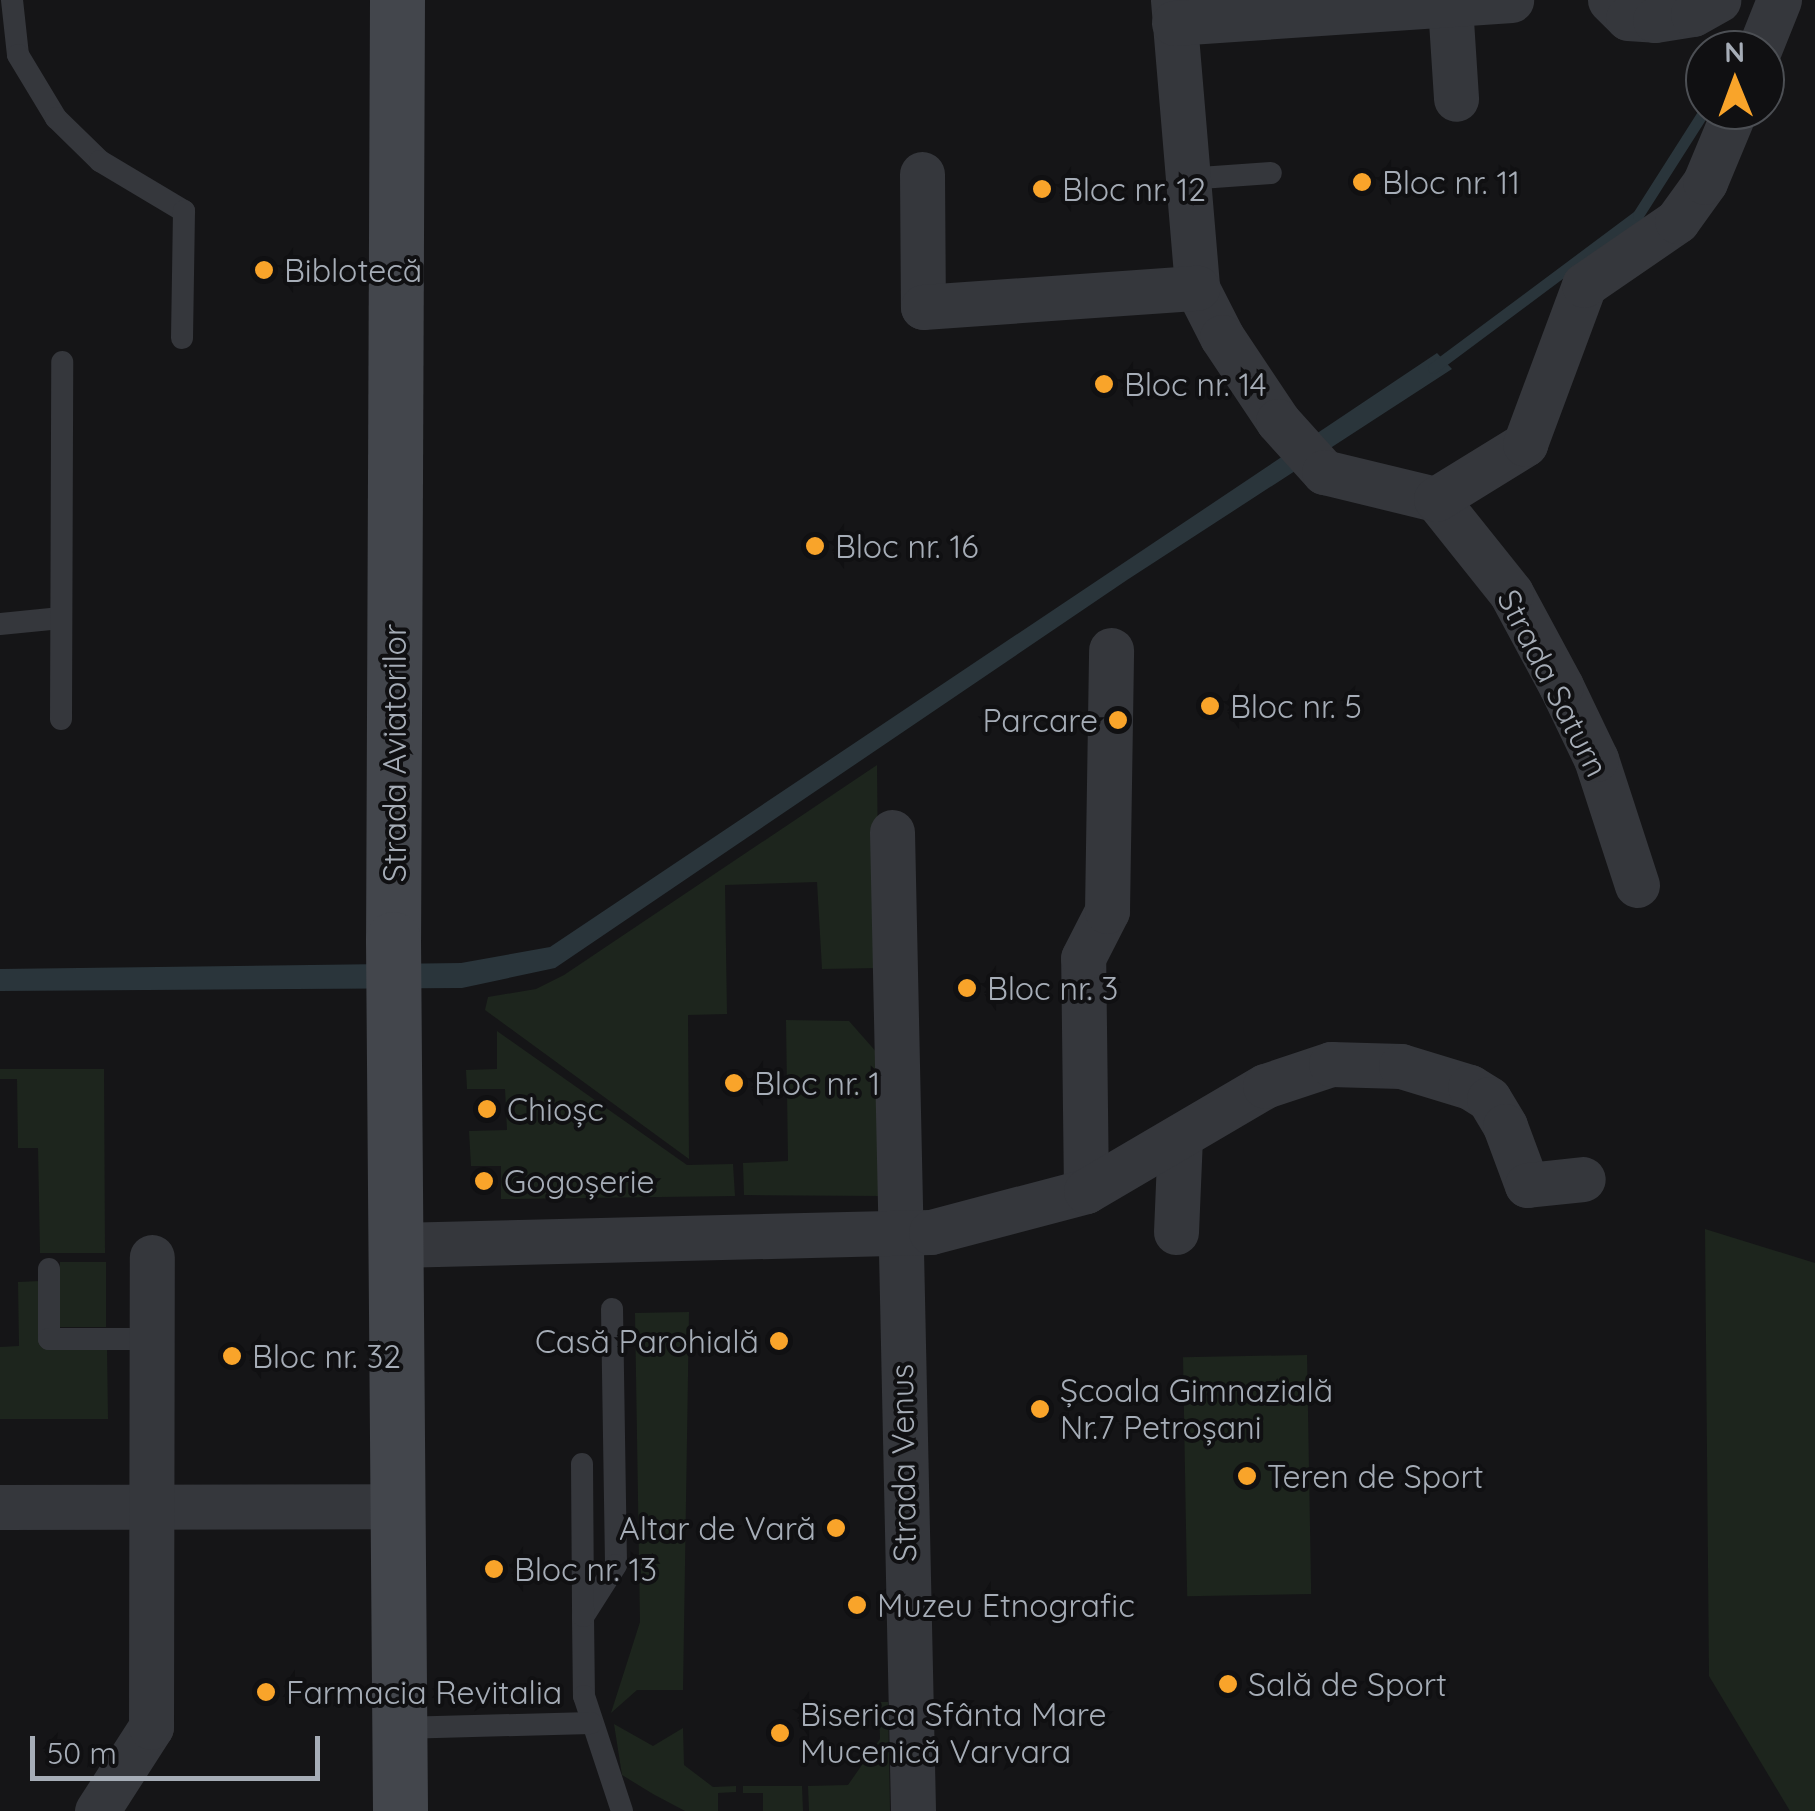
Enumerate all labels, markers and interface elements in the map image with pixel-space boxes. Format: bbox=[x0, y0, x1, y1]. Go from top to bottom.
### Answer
north arrow bbox=[1685, 30, 1785, 130]
text: N bbox=[1724, 34, 1745, 69]
place label: Bloc nr. 11 bbox=[1382, 163, 1520, 201]
place label: Bloc nr. 12 bbox=[1062, 170, 1206, 208]
marker: Bloc nr. 11 bbox=[1351, 171, 1373, 193]
marker: Bloc nr. 12 bbox=[1031, 178, 1053, 200]
place label: Biblotecă bbox=[284, 251, 422, 289]
marker: Biblotecă bbox=[253, 259, 275, 281]
place label: Bloc nr. 14 bbox=[1124, 365, 1267, 403]
marker: Bloc nr. 14 bbox=[1093, 373, 1115, 395]
place label: Bloc nr. 16 bbox=[835, 527, 978, 565]
marker: Bloc nr. 16 bbox=[804, 535, 826, 557]
street label: Strada Saturn bbox=[1489, 583, 1617, 783]
street label: Strada Aviatorilor bbox=[375, 624, 413, 882]
place label: Bloc nr. 5 bbox=[1230, 687, 1362, 725]
marker: Bloc nr. 5 bbox=[1199, 695, 1221, 717]
place label: Parcare bbox=[982, 701, 1098, 739]
marker: Parcare bbox=[1107, 709, 1129, 731]
place label: Bloc nr. 3 bbox=[987, 969, 1118, 1007]
marker: Bloc nr. 3 bbox=[956, 977, 978, 999]
place label: Bloc nr. 1 bbox=[754, 1064, 880, 1102]
marker: Bloc nr. 1 bbox=[723, 1072, 745, 1094]
place label: Chioșc bbox=[507, 1090, 604, 1128]
marker: Chioșc bbox=[476, 1098, 498, 1120]
place label: Gogoșerie bbox=[504, 1162, 655, 1200]
marker: Gogoșerie bbox=[473, 1170, 495, 1192]
place label: Casă Parohială bbox=[535, 1322, 759, 1360]
marker: Casă Parohială bbox=[768, 1330, 790, 1352]
place label: Bloc nr. 32 bbox=[252, 1337, 401, 1375]
marker: Bloc nr. 32 bbox=[221, 1345, 243, 1367]
street label: Strada Venus bbox=[882, 1364, 924, 1562]
place label: Școala Gimnazială Nr.7 Petroșani bbox=[1060, 1372, 1333, 1447]
marker: Școala Gimnazială Nr.7 Petroșani bbox=[1029, 1398, 1051, 1420]
place label: Teren de Sport bbox=[1267, 1457, 1484, 1495]
marker: Teren de Sport bbox=[1236, 1465, 1258, 1487]
place label: Altar de Vară bbox=[619, 1509, 816, 1547]
marker: Altar de Vară bbox=[825, 1517, 847, 1539]
place label: Bloc nr. 13 bbox=[514, 1550, 657, 1588]
marker: Bloc nr. 13 bbox=[483, 1558, 505, 1580]
place label: Muzeu Etnografic bbox=[877, 1586, 1135, 1624]
marker: Muzeu Etnografic bbox=[846, 1594, 868, 1616]
place label: Sală de Sport bbox=[1248, 1665, 1447, 1703]
place label: Farmacia Revitalia bbox=[286, 1673, 562, 1711]
marker: Sală de Sport bbox=[1217, 1673, 1239, 1695]
marker: Farmacia Revitalia bbox=[255, 1681, 277, 1703]
place label: Biserica Sfânta Mare Mucenică Varvara bbox=[800, 1696, 1107, 1771]
scale bar bbox=[35, 1716, 325, 1778]
marker: Biserica Sfânta Mare Mucenică Varvara bbox=[769, 1722, 791, 1744]
text: 50 m bbox=[47, 1734, 117, 1772]

